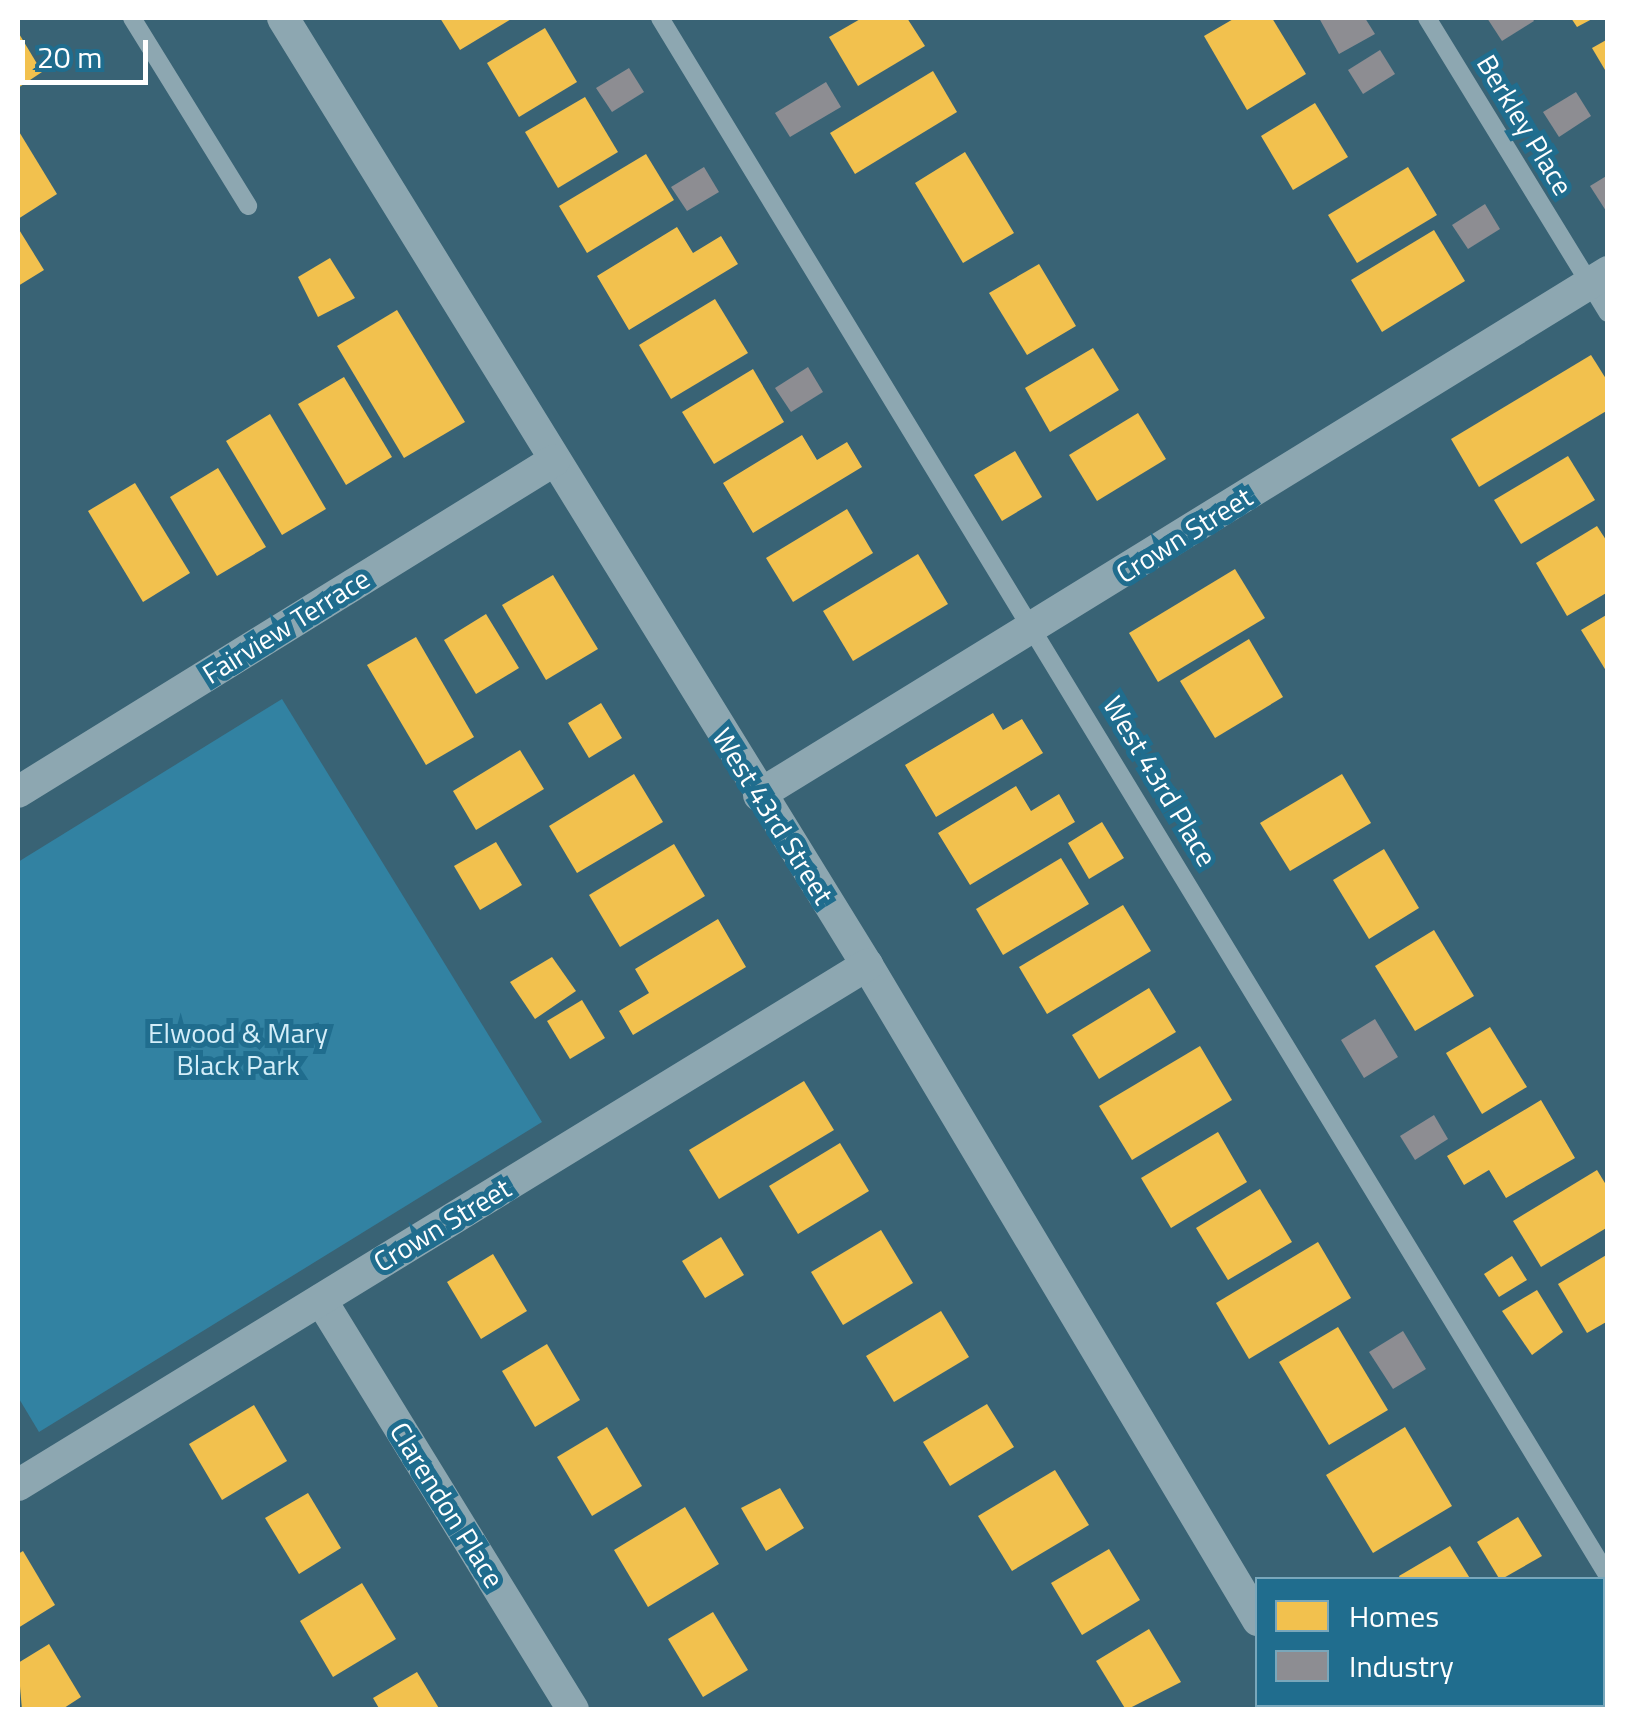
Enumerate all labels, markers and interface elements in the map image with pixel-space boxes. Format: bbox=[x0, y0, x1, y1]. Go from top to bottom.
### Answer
scale bar bbox=[25, 20, 152, 82]
text: 20 m bbox=[37, 34, 102, 80]
street label: Berkley Place bbox=[1470, 49, 1580, 201]
street label: Crown Street bbox=[1110, 480, 1258, 590]
street label: Fairview Terrace bbox=[196, 561, 376, 691]
street label: West 43rd Place bbox=[1096, 690, 1224, 872]
street label: West 43rd Street bbox=[705, 722, 841, 910]
park label: Elwood & Mary Black Park bbox=[148, 1016, 328, 1082]
street label: Crown Street bbox=[367, 1171, 517, 1279]
street label: Clarendon Place bbox=[383, 1416, 511, 1594]
legend bbox=[1255, 1577, 1605, 1707]
text: Homes bbox=[1349, 1593, 1439, 1639]
text: Industry bbox=[1349, 1643, 1454, 1689]

